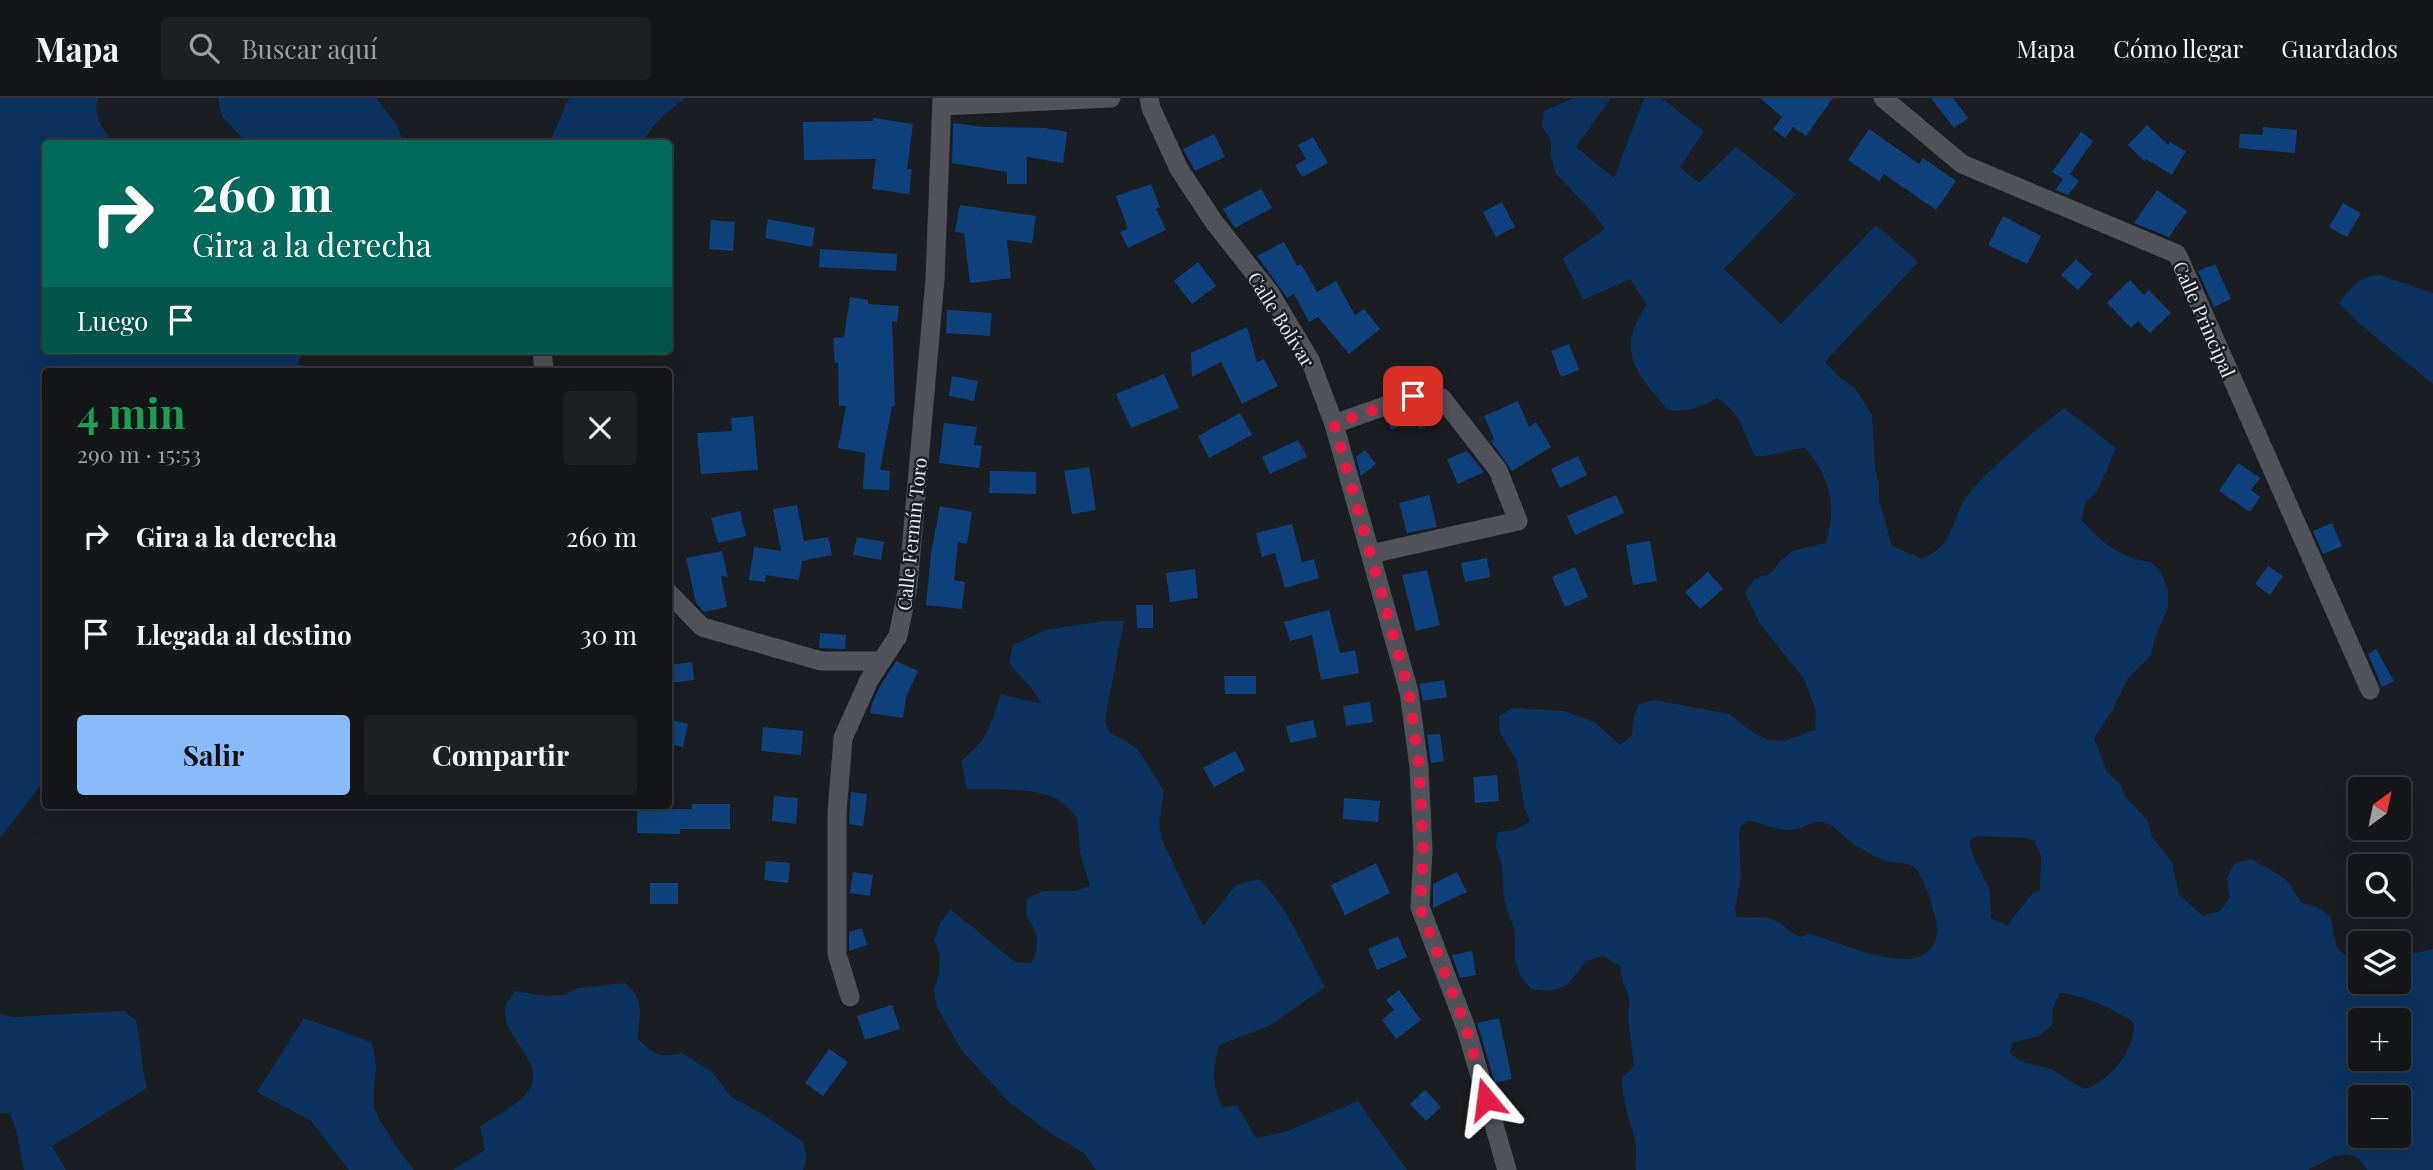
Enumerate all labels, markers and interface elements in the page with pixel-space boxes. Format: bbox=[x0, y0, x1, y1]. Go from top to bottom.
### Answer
search box bbox=[161, 17, 651, 80]
text: Mapa bbox=[35, 26, 119, 70]
icon: search bbox=[185, 29, 223, 67]
text: Buscar aquí bbox=[241, 31, 378, 66]
text: Mapa bbox=[2017, 32, 2075, 64]
text: Cómo llegar bbox=[2113, 32, 2243, 64]
text: Guardados bbox=[2281, 32, 2398, 64]
text: 260 m bbox=[192, 159, 332, 224]
icon: right bbox=[77, 168, 168, 259]
text: Gira a la derecha bbox=[192, 222, 432, 265]
street label: Calle Principal bbox=[2168, 257, 2242, 382]
street label: Calle Bolívar bbox=[1242, 266, 1322, 372]
icon: arrive bbox=[162, 301, 200, 339]
text: Luego bbox=[77, 303, 148, 338]
pin bbox=[1383, 366, 1443, 426]
icon: arrive bbox=[1394, 377, 1432, 415]
text: 4 min bbox=[77, 384, 186, 440]
button: close bbox=[563, 391, 637, 465]
text: 290 m · 15:53 bbox=[77, 438, 201, 469]
street label: Calle Fermín Toro bbox=[890, 456, 932, 612]
icon: right bbox=[77, 517, 115, 555]
text: Gira a la derecha bbox=[136, 519, 337, 554]
text: 260 m bbox=[566, 519, 637, 554]
icon: arrive bbox=[77, 615, 115, 653]
text: Llegada al destino bbox=[136, 617, 352, 652]
text: 30 m bbox=[580, 617, 637, 652]
button: Salir bbox=[77, 715, 350, 795]
button: Compartir bbox=[364, 715, 637, 795]
north arrow bbox=[2348, 777, 2412, 840]
map controls bbox=[2348, 777, 2411, 1148]
button: search bbox=[2348, 854, 2411, 917]
button: layers bbox=[2348, 931, 2411, 994]
button: + bbox=[2348, 1008, 2411, 1071]
position arrow bbox=[1449, 1062, 1523, 1136]
button: − bbox=[2348, 1085, 2411, 1148]

